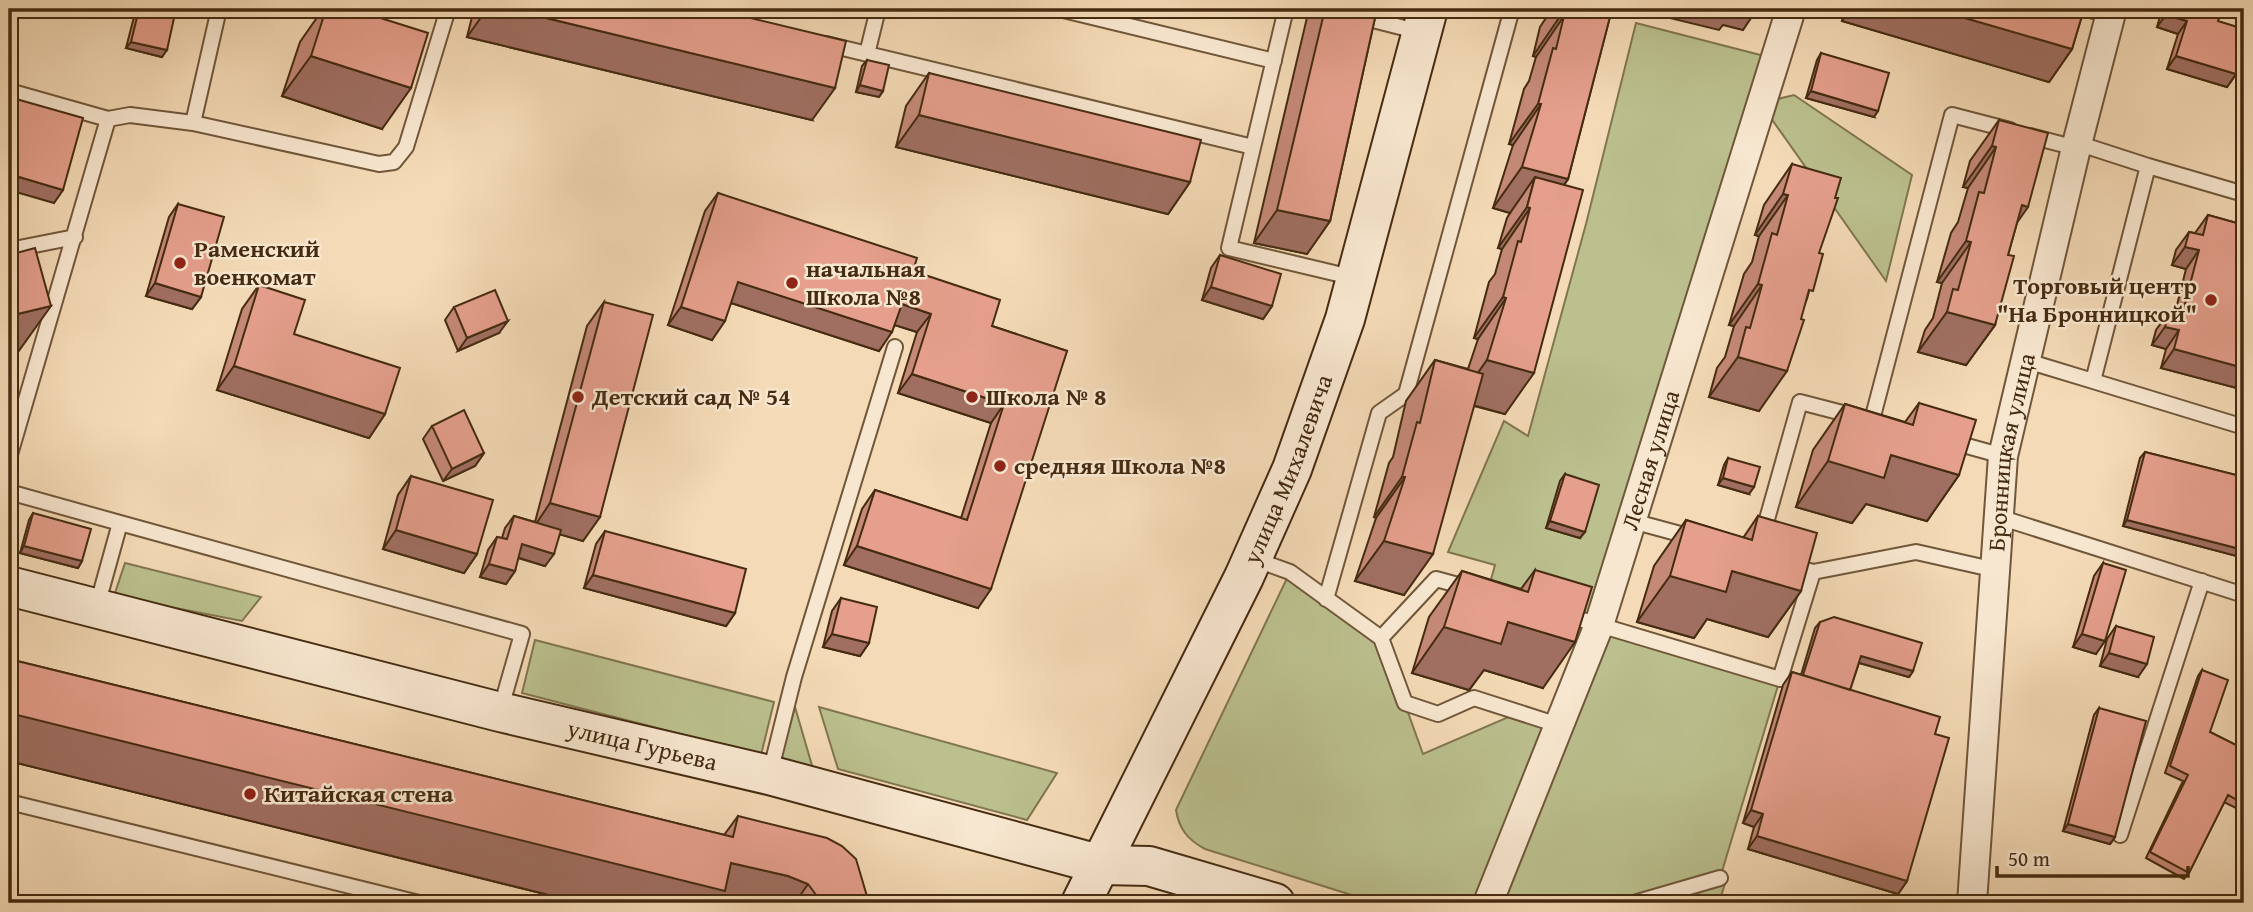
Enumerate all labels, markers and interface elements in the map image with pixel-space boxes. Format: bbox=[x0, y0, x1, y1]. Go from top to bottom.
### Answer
place label: Раменский военкомат bbox=[194, 231, 320, 294]
place label: начальная Школа №8 bbox=[806, 251, 926, 314]
marker: Раменский военкомат bbox=[172, 255, 188, 271]
place label: Торговый центр "На Бронницкой" bbox=[1997, 268, 2197, 331]
marker: начальная Школа №8 bbox=[784, 275, 800, 291]
marker: Торговый центр "На Бронницкой" bbox=[2203, 292, 2219, 308]
street label: Бронницкая улица bbox=[1978, 349, 2044, 552]
street label: улица Михалевича bbox=[1234, 369, 1341, 570]
place label: Детский сад № 54 bbox=[591, 379, 791, 414]
place label: Школа № 8 bbox=[986, 379, 1106, 414]
street label: Лесная улица bbox=[1612, 385, 1688, 534]
marker: Детский сад № 54 bbox=[570, 389, 586, 405]
marker: Школа № 8 bbox=[964, 389, 980, 405]
place label: средняя Школа №8 bbox=[1014, 448, 1226, 483]
marker: средняя Школа №8 bbox=[992, 458, 1008, 474]
street label: улица Гурьева bbox=[563, 710, 721, 779]
place label: Китайская стена bbox=[264, 776, 454, 811]
marker: Китайская стена bbox=[242, 786, 258, 802]
scale bar bbox=[1997, 835, 2188, 879]
text: 50 m bbox=[2008, 843, 2050, 874]

